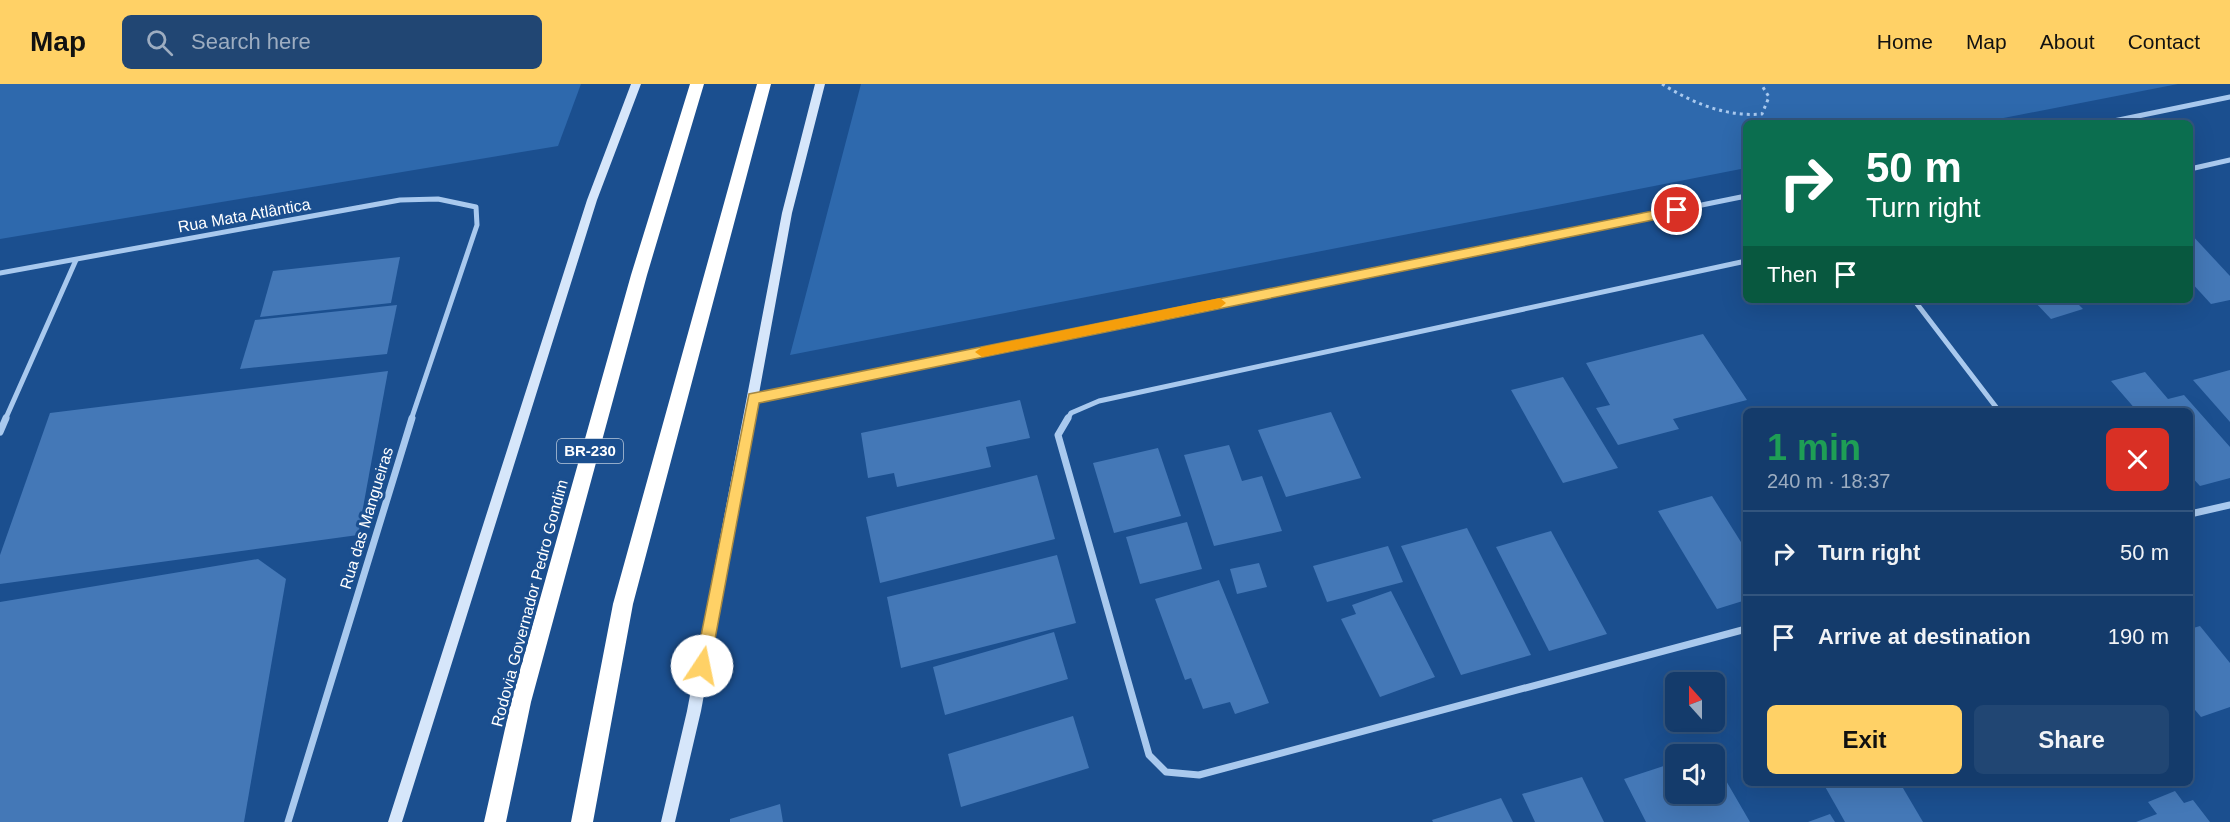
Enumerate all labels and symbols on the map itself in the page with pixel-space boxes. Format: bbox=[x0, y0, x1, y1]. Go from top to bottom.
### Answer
pin bbox=[1651, 184, 1702, 235]
street label: Rua Mata Atlântica bbox=[176, 195, 312, 236]
road number: BR-230 bbox=[557, 439, 623, 463]
street label: Rua das Mangueiras bbox=[337, 445, 396, 591]
street label: Rodovia Governador Pedro Gondim bbox=[488, 478, 571, 729]
position arrow bbox=[670, 634, 734, 698]
north arrow bbox=[1665, 672, 1725, 732]

